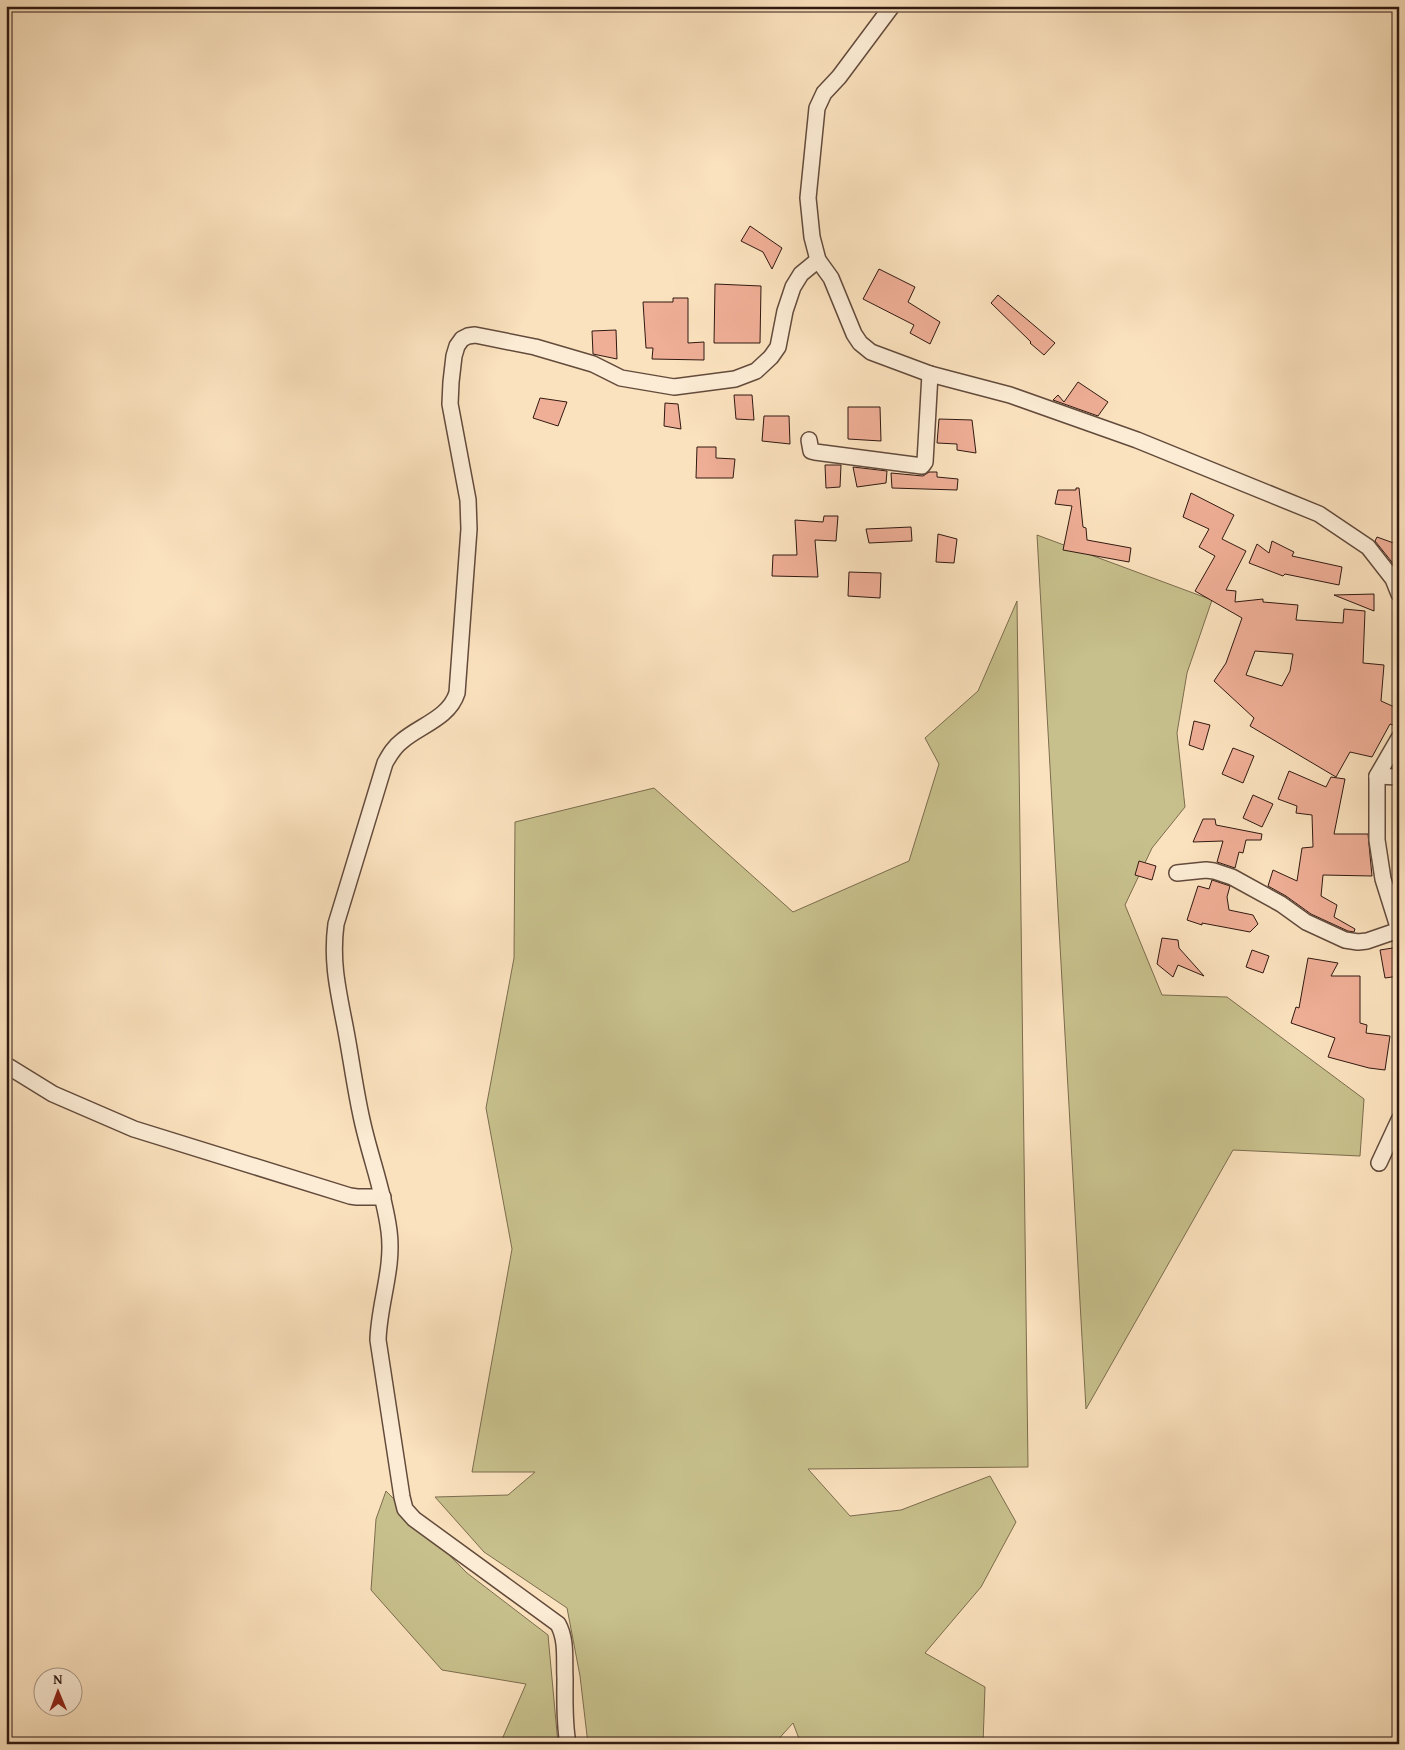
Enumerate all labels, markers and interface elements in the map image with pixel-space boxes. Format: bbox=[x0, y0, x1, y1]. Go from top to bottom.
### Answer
north arrow bbox=[32, 1668, 82, 1718]
text: N bbox=[53, 1669, 63, 1689]

